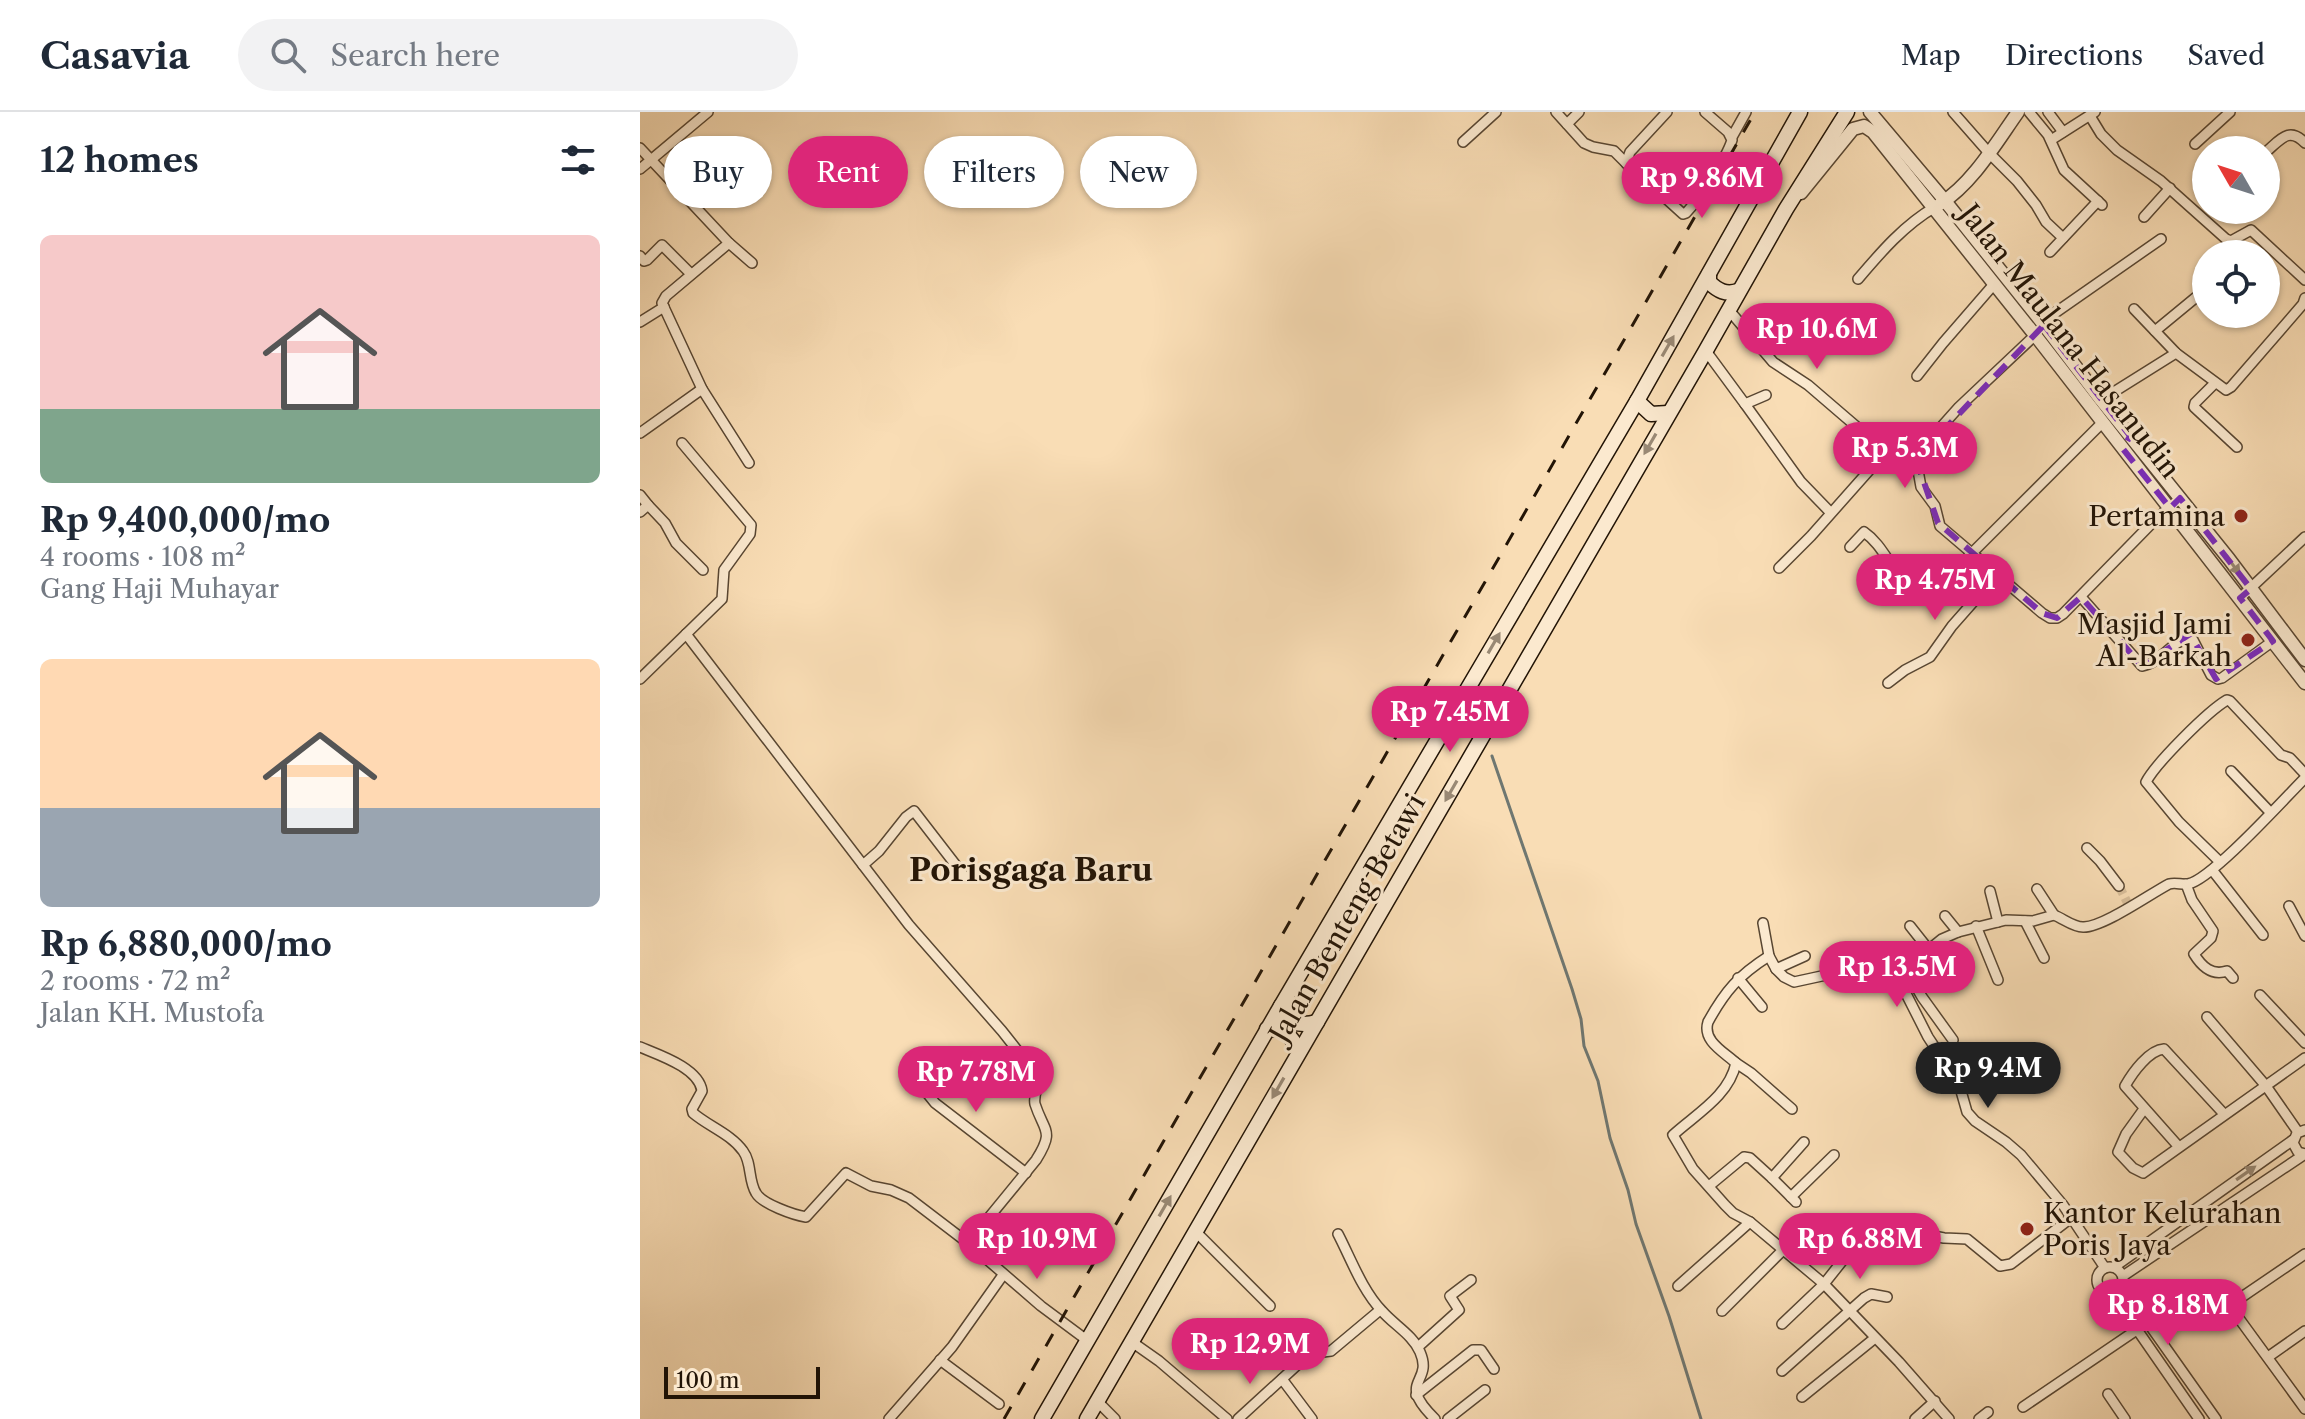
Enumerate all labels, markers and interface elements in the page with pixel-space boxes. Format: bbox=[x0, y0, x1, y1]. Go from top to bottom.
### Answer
search box bbox=[238, 19, 798, 91]
text: Casavia bbox=[40, 32, 190, 79]
icon: search bbox=[266, 33, 310, 77]
text: Search here bbox=[330, 37, 500, 74]
text: Map bbox=[1901, 38, 1961, 72]
text: Directions bbox=[2005, 38, 2143, 72]
text: Saved bbox=[2187, 38, 2265, 72]
chip: Buy bbox=[664, 136, 772, 208]
chip: Rent bbox=[788, 136, 908, 208]
chip: Filters bbox=[924, 136, 1064, 208]
chip: New bbox=[1080, 136, 1197, 208]
north arrow bbox=[2192, 136, 2280, 224]
map controls bbox=[2192, 136, 2280, 328]
icon: filters bbox=[556, 138, 600, 182]
text: 12 homes bbox=[40, 139, 199, 181]
pin: Rp 9.86M bbox=[1619, 152, 1785, 220]
text: Rp 9.86M bbox=[1640, 162, 1764, 194]
street label: Jalan Maulana Hasanudin bbox=[1950, 194, 2188, 485]
button: locate bbox=[2192, 240, 2280, 328]
icon: home bbox=[248, 287, 392, 431]
pin: Rp 10.6M bbox=[1734, 303, 1900, 371]
text: Rp 10.6M bbox=[1756, 313, 1878, 345]
one-way arrow bbox=[1661, 335, 1675, 357]
pin: Rp 5.3M bbox=[1831, 422, 1979, 490]
text: Rp 5.3M bbox=[1851, 432, 1959, 464]
one-way arrow bbox=[1643, 433, 1657, 455]
text: Rp 9,400,000/mo bbox=[40, 499, 330, 541]
place label: Pertamina bbox=[2088, 499, 2225, 533]
marker: Pertamina bbox=[2232, 507, 2250, 525]
text: 4 rooms · 108 m² bbox=[40, 541, 246, 573]
pin: Rp 4.75M bbox=[1852, 554, 2018, 622]
one-way arrow bbox=[2225, 555, 2241, 576]
text: Rp 4.75M bbox=[1874, 564, 1996, 596]
text: Gang Haji Muhayar bbox=[40, 573, 279, 605]
place label: Masjid Jami Al-Barkah bbox=[2077, 607, 2232, 673]
marker: Masjid Jami Al-Barkah bbox=[2239, 631, 2257, 649]
one-way arrow bbox=[1487, 632, 1501, 654]
pin: Rp 7.45M bbox=[1367, 686, 1533, 754]
text: Rp 7.45M bbox=[1390, 696, 1510, 728]
icon: home bbox=[248, 711, 392, 855]
one-way arrow bbox=[1444, 780, 1458, 802]
street label: Jalan Benteng Betawi bbox=[1260, 788, 1432, 1052]
district label: Porisgaga Baru bbox=[909, 850, 1153, 889]
text: Rp 6,880,000/mo bbox=[40, 923, 332, 965]
pin: Rp 13.5M bbox=[1814, 941, 1980, 1009]
text: Rp 13.5M bbox=[1837, 951, 1957, 983]
text: 2 rooms · 72 m² bbox=[40, 965, 231, 997]
text: Jalan KH. Mustofa bbox=[40, 997, 264, 1029]
pin: Rp 9.4M bbox=[1914, 1042, 2062, 1110]
pin: Rp 7.78M bbox=[893, 1046, 1059, 1114]
text: Rp 9.4M bbox=[1934, 1052, 2042, 1084]
text: Rp 7.78M bbox=[916, 1056, 1036, 1088]
one-way arrow bbox=[1271, 1077, 1285, 1099]
one-way arrow bbox=[2235, 1166, 2256, 1181]
one-way arrow bbox=[1158, 1195, 1172, 1217]
place label: Kantor Kelurahan Poris Jaya bbox=[2043, 1196, 2281, 1262]
pin: Rp 10.9M bbox=[954, 1213, 1120, 1281]
pin: Rp 6.88M bbox=[1777, 1213, 1943, 1281]
marker: Kantor Kelurahan Poris Jaya bbox=[2018, 1220, 2036, 1238]
text: Rp 10.9M bbox=[976, 1223, 1098, 1255]
text: Rp 6.88M bbox=[1797, 1223, 1923, 1255]
pin: Rp 8.18M bbox=[2085, 1279, 2251, 1347]
text: Rp 8.18M bbox=[2107, 1289, 2229, 1321]
pin: Rp 12.9M bbox=[1167, 1318, 1333, 1386]
text: Rp 12.9M bbox=[1190, 1328, 1310, 1360]
scale bar bbox=[664, 1363, 820, 1399]
text: 100 m bbox=[676, 1367, 739, 1394]

